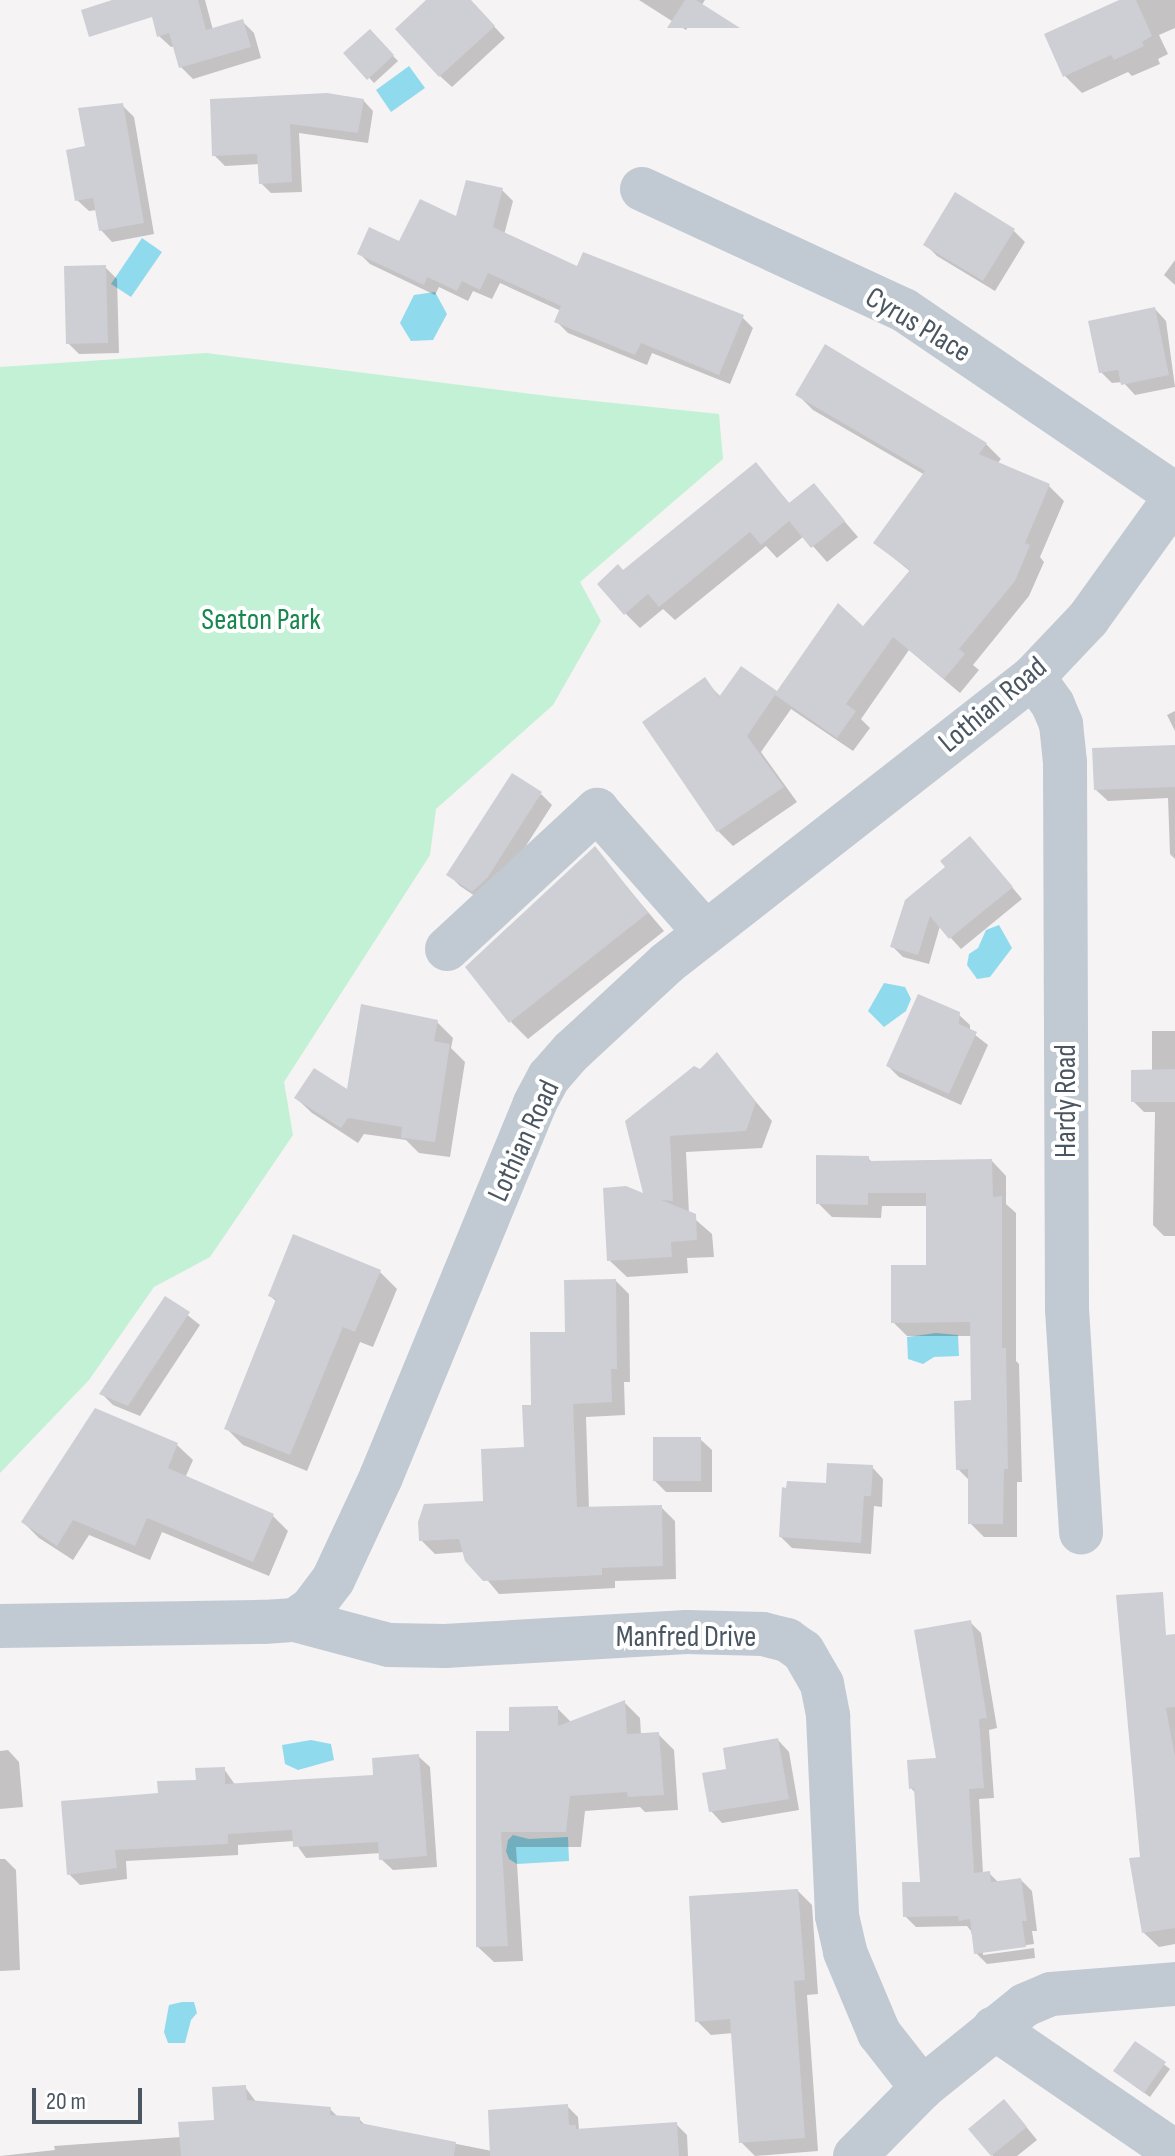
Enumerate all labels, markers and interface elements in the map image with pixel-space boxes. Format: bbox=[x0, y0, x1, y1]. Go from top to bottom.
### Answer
street label: Cyrus Place bbox=[859, 280, 977, 370]
park label: Seaton Park bbox=[201, 602, 321, 638]
street label: Lothian Road bbox=[932, 649, 1054, 761]
street label: Hardy Road bbox=[1048, 1044, 1084, 1158]
street label: Lothian Road bbox=[480, 1075, 568, 1207]
street label: Manfred Drive bbox=[616, 1619, 756, 1655]
scale bar bbox=[36, 2072, 146, 2122]
text: 20 m bbox=[46, 2087, 86, 2116]

